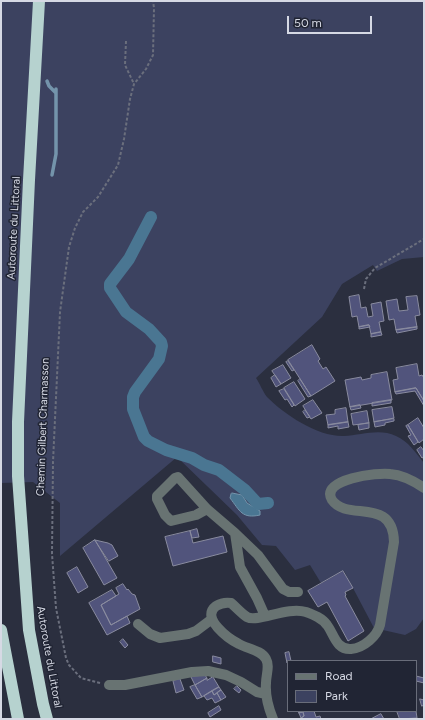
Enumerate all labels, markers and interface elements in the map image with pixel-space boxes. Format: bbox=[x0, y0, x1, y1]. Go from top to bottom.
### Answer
scale bar bbox=[289, 8, 374, 34]
text: 50 m bbox=[294, 16, 322, 30]
street label: Autoroute du Littoral bbox=[5, 176, 23, 280]
street label: Chemin Gilbert Charmasson bbox=[34, 358, 52, 496]
street label: Autoroute du Littoral bbox=[34, 605, 64, 709]
legend bbox=[287, 660, 417, 712]
text: Road bbox=[325, 669, 353, 683]
text: Park bbox=[325, 689, 348, 703]

